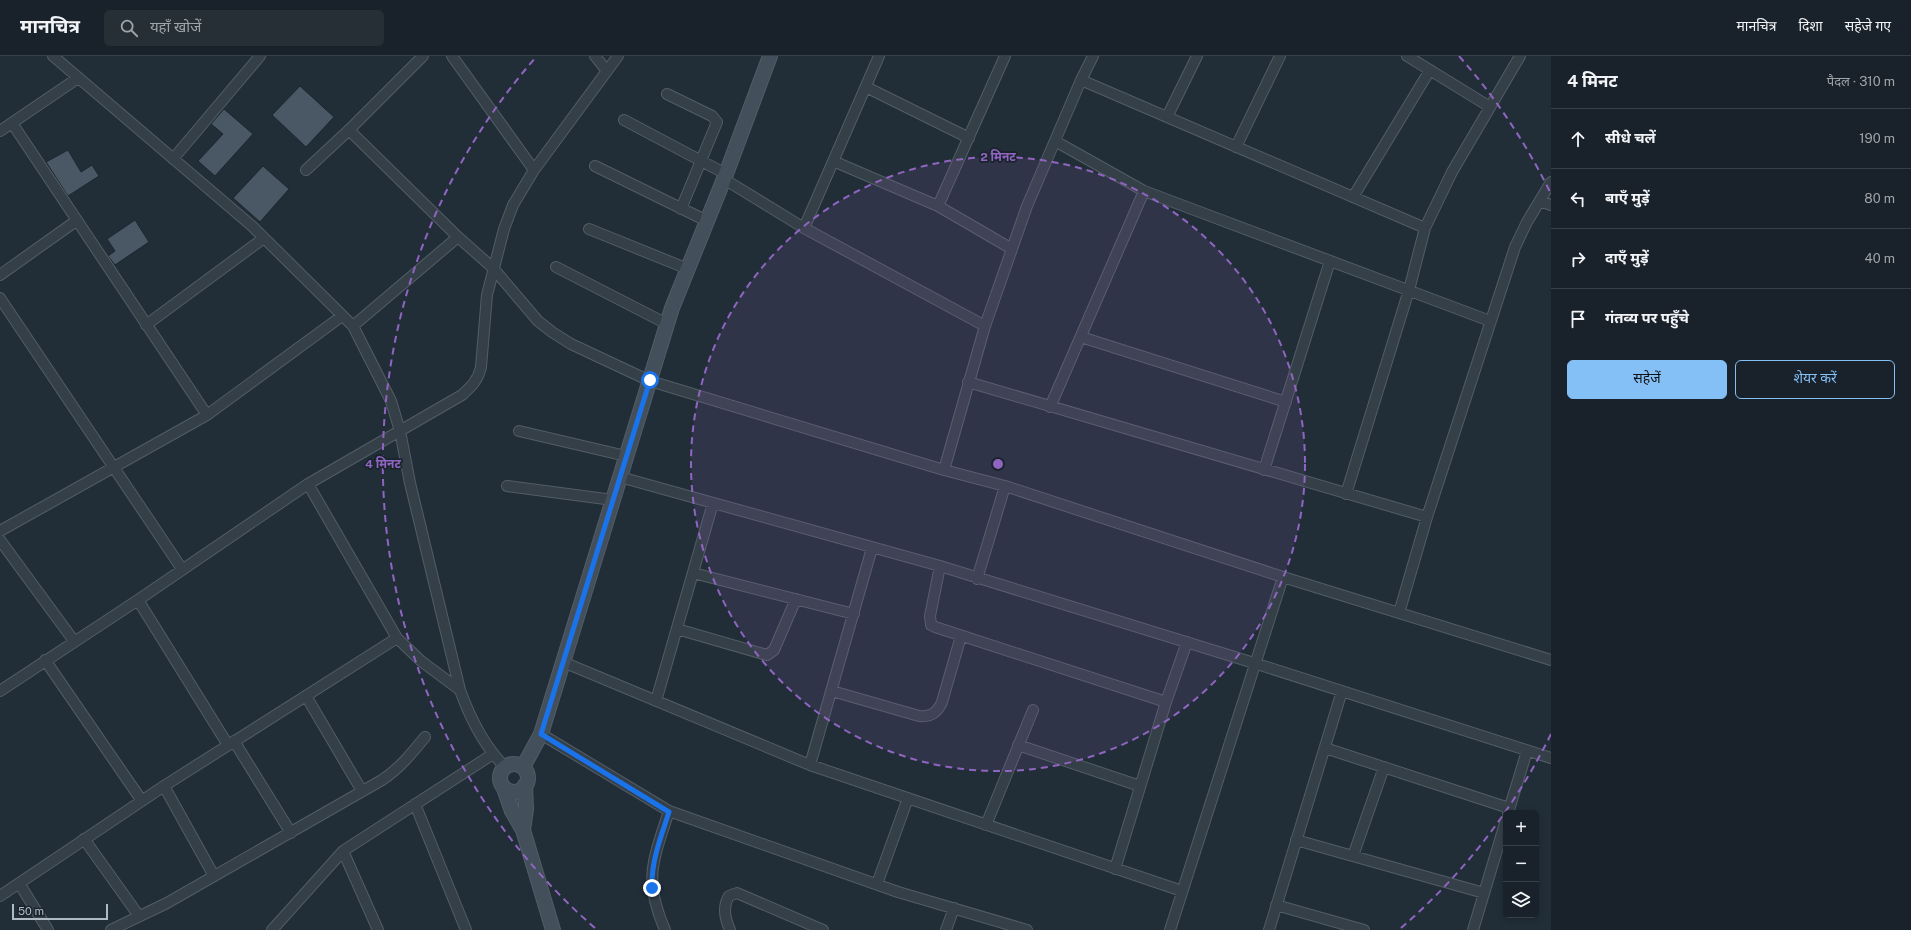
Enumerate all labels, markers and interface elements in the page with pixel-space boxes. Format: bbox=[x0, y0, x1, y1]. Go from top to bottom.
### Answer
search box bbox=[104, 10, 384, 46]
text: मानचित्र bbox=[20, 15, 80, 37]
icon: search bbox=[118, 17, 140, 39]
text: यहाँ खोजें bbox=[150, 18, 201, 35]
text: मानचित्र bbox=[1736, 18, 1776, 34]
text: दिशा bbox=[1798, 18, 1823, 34]
text: सहेजे गए bbox=[1845, 18, 1891, 34]
text: 4 मिनट bbox=[1567, 71, 1618, 91]
text: पैदल · 310 m bbox=[1827, 74, 1895, 89]
icon: ahead bbox=[1567, 128, 1589, 150]
text: सीधे चलें bbox=[1605, 129, 1656, 146]
text: 190 m bbox=[1859, 131, 1895, 146]
text: 2 मिनट bbox=[980, 149, 1016, 164]
icon: left bbox=[1567, 188, 1589, 210]
text: बाएँ मुड़ें bbox=[1605, 189, 1650, 206]
text: 80 m bbox=[1864, 191, 1895, 206]
icon: right bbox=[1567, 248, 1589, 270]
text: दाएँ मुड़ें bbox=[1605, 249, 1649, 266]
text: 40 m bbox=[1864, 251, 1895, 266]
icon: arrive bbox=[1567, 308, 1589, 330]
text: गंतव्य पर पहुँचे bbox=[1605, 309, 1689, 326]
button: सहेजें bbox=[1567, 360, 1727, 399]
button: शेयर करें bbox=[1735, 360, 1895, 399]
route start bbox=[641, 371, 659, 389]
text: 4 मिनट bbox=[365, 456, 401, 471]
centre of rings bbox=[991, 457, 1005, 471]
map controls bbox=[1503, 810, 1539, 918]
button: + bbox=[1503, 810, 1539, 846]
button: − bbox=[1503, 846, 1539, 882]
route end bbox=[643, 879, 661, 897]
button: layers bbox=[1503, 882, 1539, 918]
scale bar bbox=[12, 902, 108, 921]
text: 50 m bbox=[18, 905, 44, 917]

